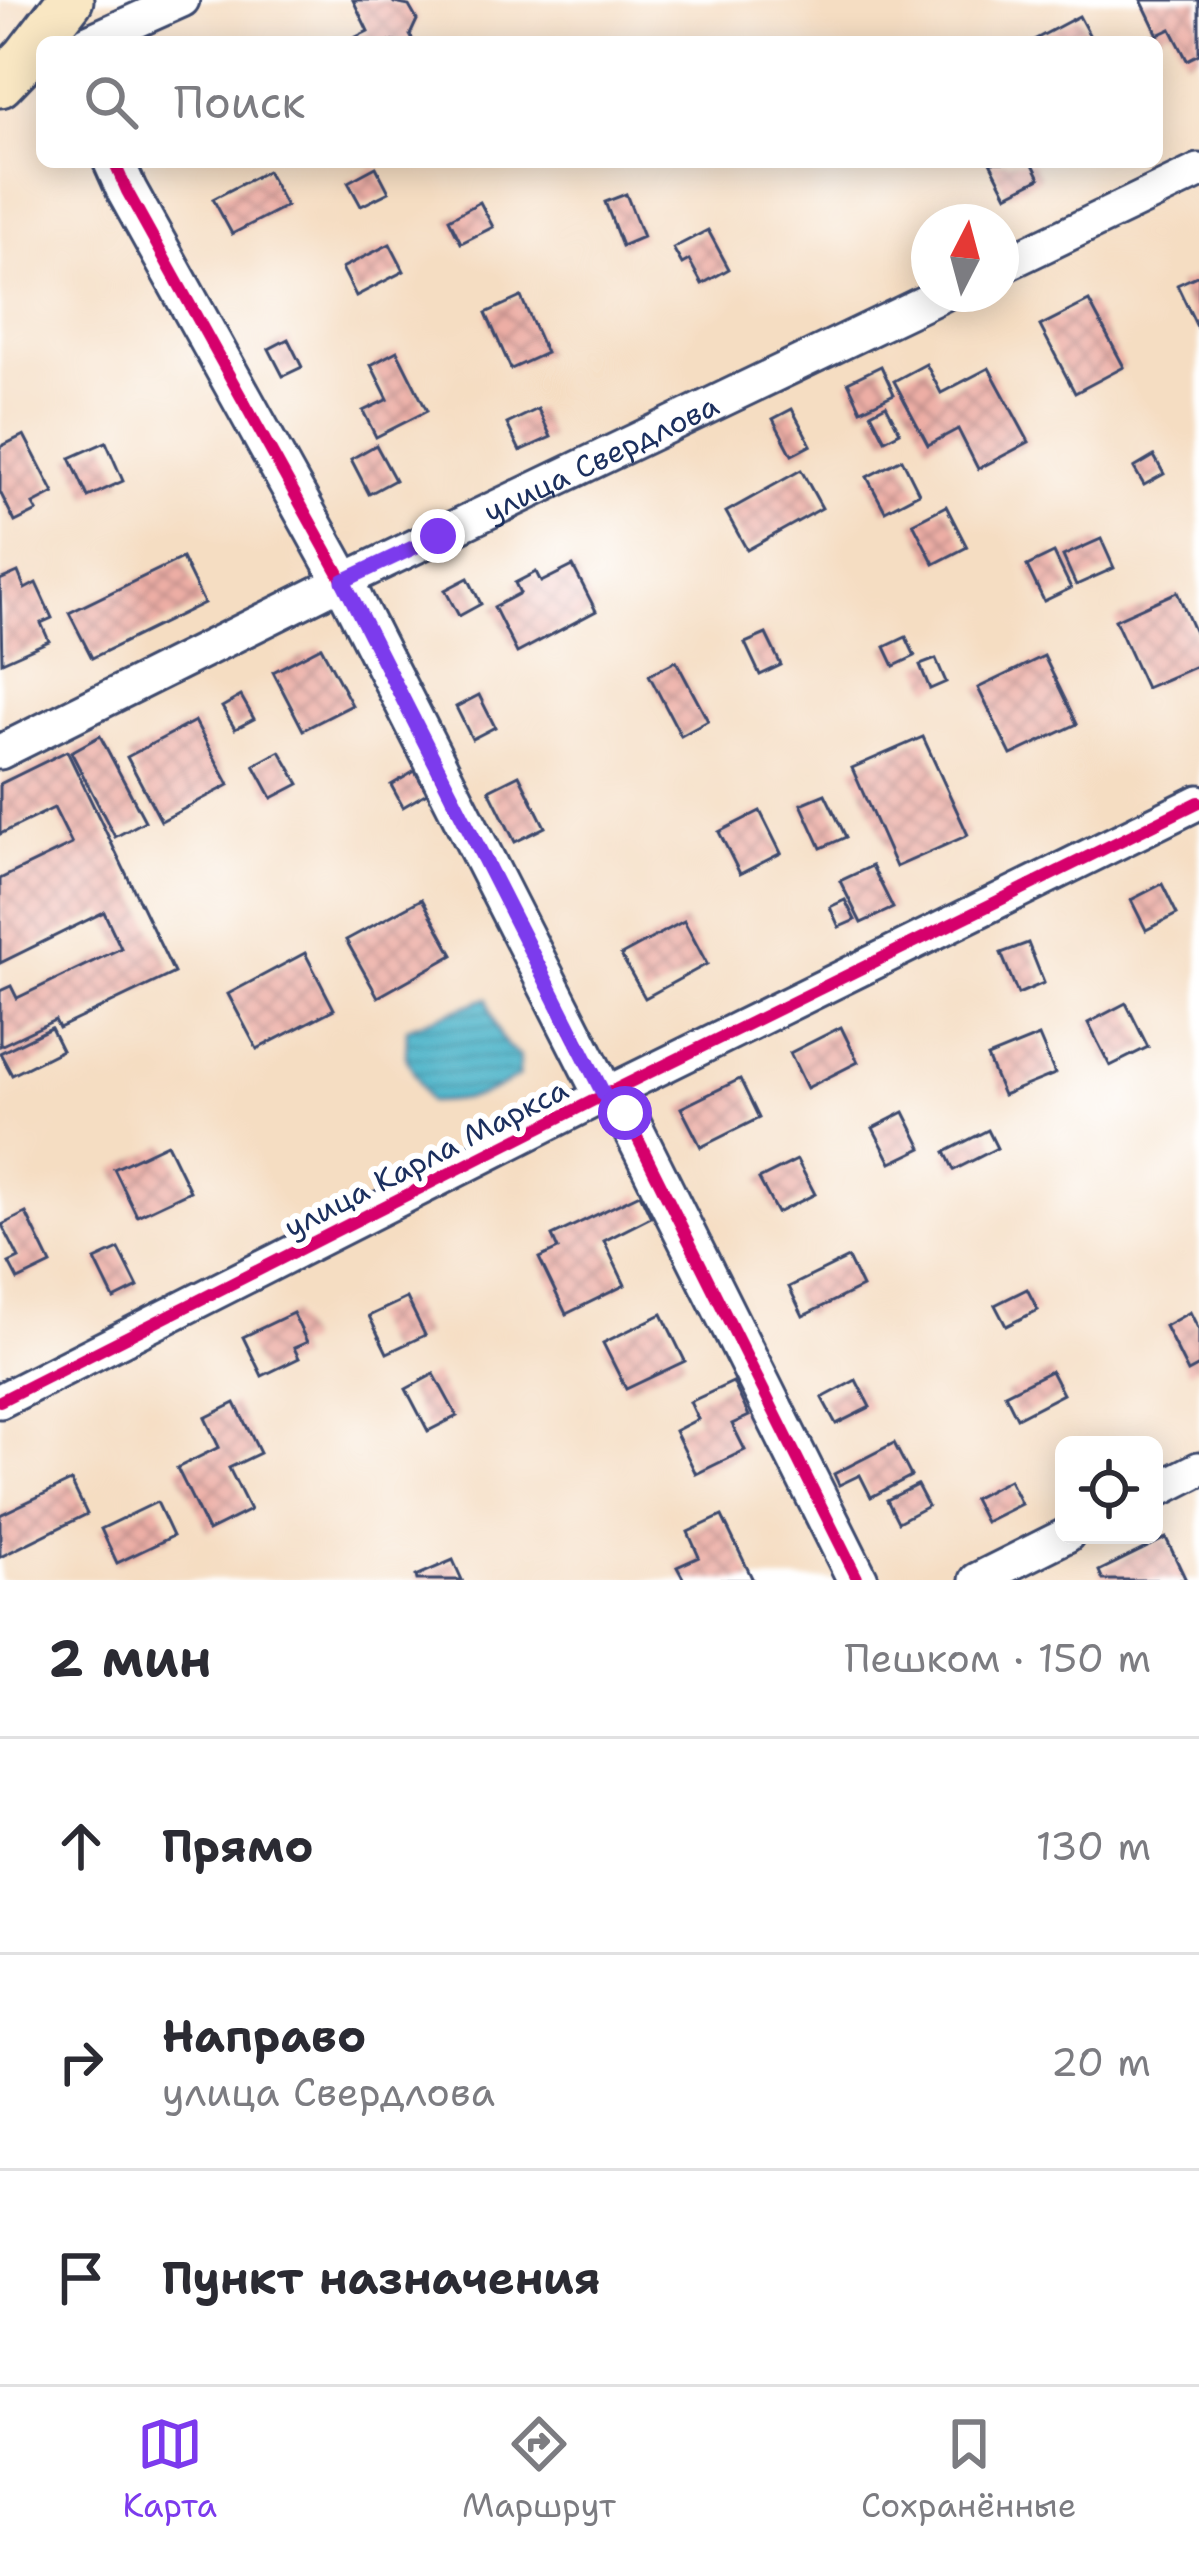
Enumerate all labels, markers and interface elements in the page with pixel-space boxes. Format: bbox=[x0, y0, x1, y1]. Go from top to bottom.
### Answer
search box bbox=[36, 36, 1163, 168]
icon: search bbox=[78, 69, 144, 135]
text: Поиск bbox=[174, 72, 305, 132]
north arrow bbox=[911, 204, 1019, 312]
street label: улица Свердлова bbox=[476, 384, 725, 531]
route end bbox=[411, 509, 465, 563]
street label: улица Карла Маркса bbox=[277, 1068, 575, 1247]
route start bbox=[598, 1086, 652, 1140]
map controls bbox=[1055, 1436, 1163, 1544]
button: locate bbox=[1055, 1436, 1163, 1544]
text: 2 мин bbox=[48, 1624, 212, 1692]
text: Пешком · 150 m bbox=[844, 1632, 1151, 1684]
icon: ahead bbox=[48, 1813, 114, 1879]
text: Прямо bbox=[162, 1816, 313, 1876]
text: 130 m bbox=[1036, 1820, 1151, 1872]
text: Направо bbox=[162, 2006, 366, 2066]
icon: right bbox=[48, 2029, 114, 2095]
text: 20 m bbox=[1051, 2036, 1151, 2088]
text: улица Свердлова bbox=[162, 2066, 495, 2118]
icon: arrive bbox=[48, 2245, 114, 2311]
text: Пункт назначения bbox=[162, 2248, 601, 2308]
tab: Карта bbox=[123, 2411, 217, 2528]
tab: Маршрут bbox=[462, 2411, 616, 2528]
tab: Сохранённые bbox=[861, 2411, 1076, 2528]

